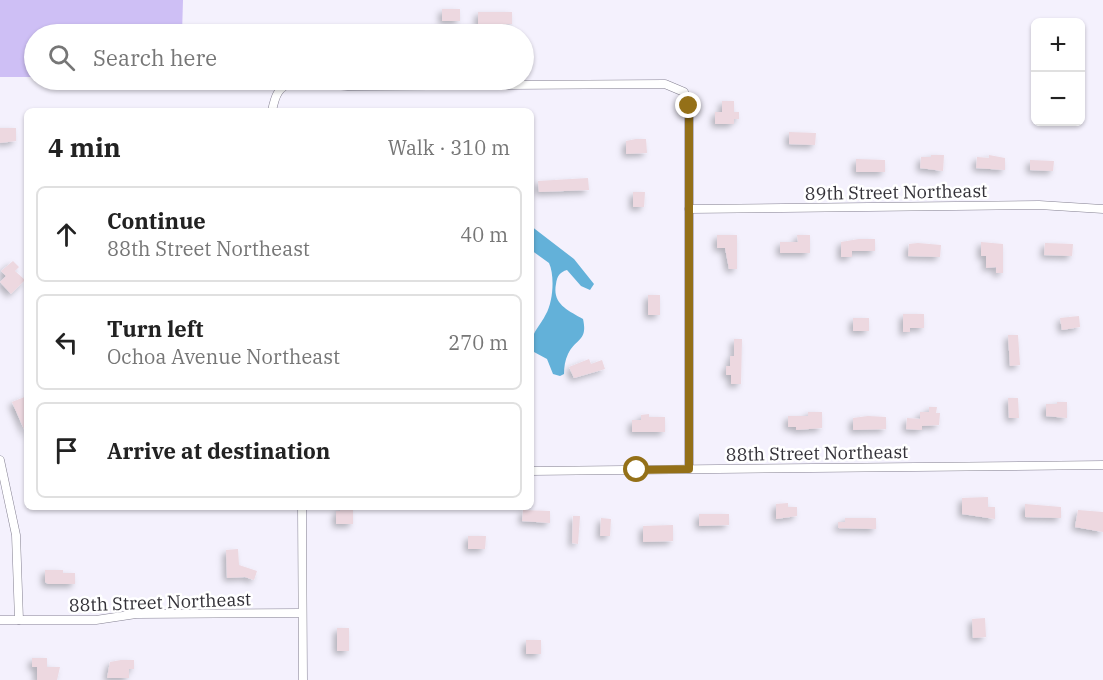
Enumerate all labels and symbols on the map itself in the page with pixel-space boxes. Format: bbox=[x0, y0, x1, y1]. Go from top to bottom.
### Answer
route end bbox=[675, 92, 701, 118]
street label: 89th Street Northeast bbox=[805, 179, 987, 205]
street label: 88th Street Northeast bbox=[726, 440, 908, 466]
route start bbox=[623, 456, 649, 482]
street label: 88th Street Northeast bbox=[68, 587, 252, 617]

